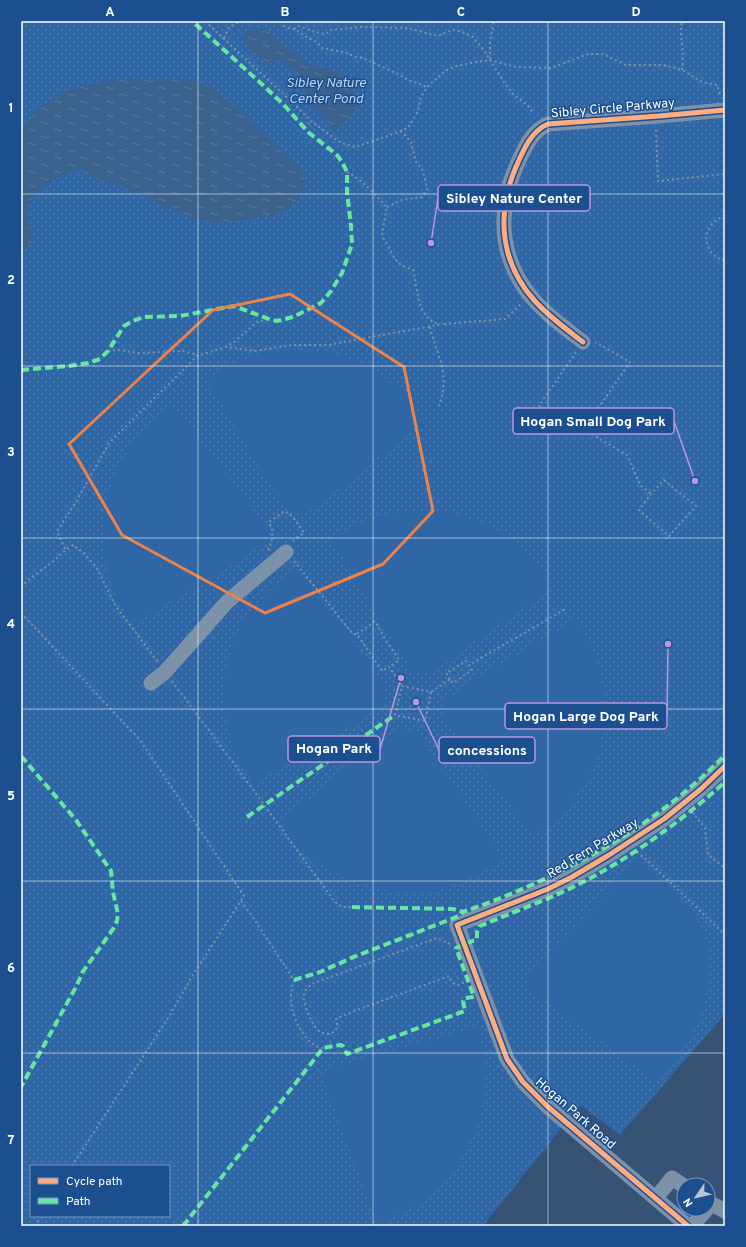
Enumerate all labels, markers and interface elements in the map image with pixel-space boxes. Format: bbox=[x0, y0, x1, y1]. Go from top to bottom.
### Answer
text: A bbox=[105, 5, 115, 21]
text: B bbox=[281, 5, 290, 21]
text: C bbox=[457, 5, 465, 21]
text: D bbox=[631, 5, 641, 21]
water label: Sibley Nature Center Pond bbox=[286, 75, 367, 108]
street label: Sibley Circle Parkway bbox=[550, 96, 676, 122]
text: 1 bbox=[8, 101, 14, 117]
callout: Sibley Nature Center bbox=[438, 185, 590, 211]
text: Sibley Nature Center bbox=[446, 191, 582, 208]
text: 2 bbox=[7, 273, 15, 289]
callout: Hogan Small Dog Park bbox=[513, 408, 674, 434]
text: Hogan Small Dog Park bbox=[520, 414, 666, 431]
text: 3 bbox=[7, 445, 15, 461]
text: 4 bbox=[7, 617, 15, 633]
callout: Hogan Large Dog Park bbox=[505, 703, 667, 729]
text: Hogan Large Dog Park bbox=[513, 709, 659, 726]
callout: Hogan Park bbox=[288, 736, 380, 762]
callout: concessions bbox=[439, 737, 535, 763]
text: Hogan Park bbox=[296, 741, 372, 758]
text: concessions bbox=[447, 743, 527, 760]
text: 5 bbox=[7, 789, 15, 805]
street label: Red Fern Parkway bbox=[544, 815, 642, 883]
text: 6 bbox=[7, 961, 15, 977]
street label: Hogan Park Road bbox=[531, 1075, 619, 1153]
text: 7 bbox=[8, 1133, 15, 1149]
legend bbox=[30, 1165, 170, 1217]
text: Cycle path bbox=[66, 1174, 123, 1190]
north arrow bbox=[676, 1177, 716, 1217]
text: Path bbox=[66, 1194, 91, 1210]
text: N bbox=[681, 1195, 697, 1209]

